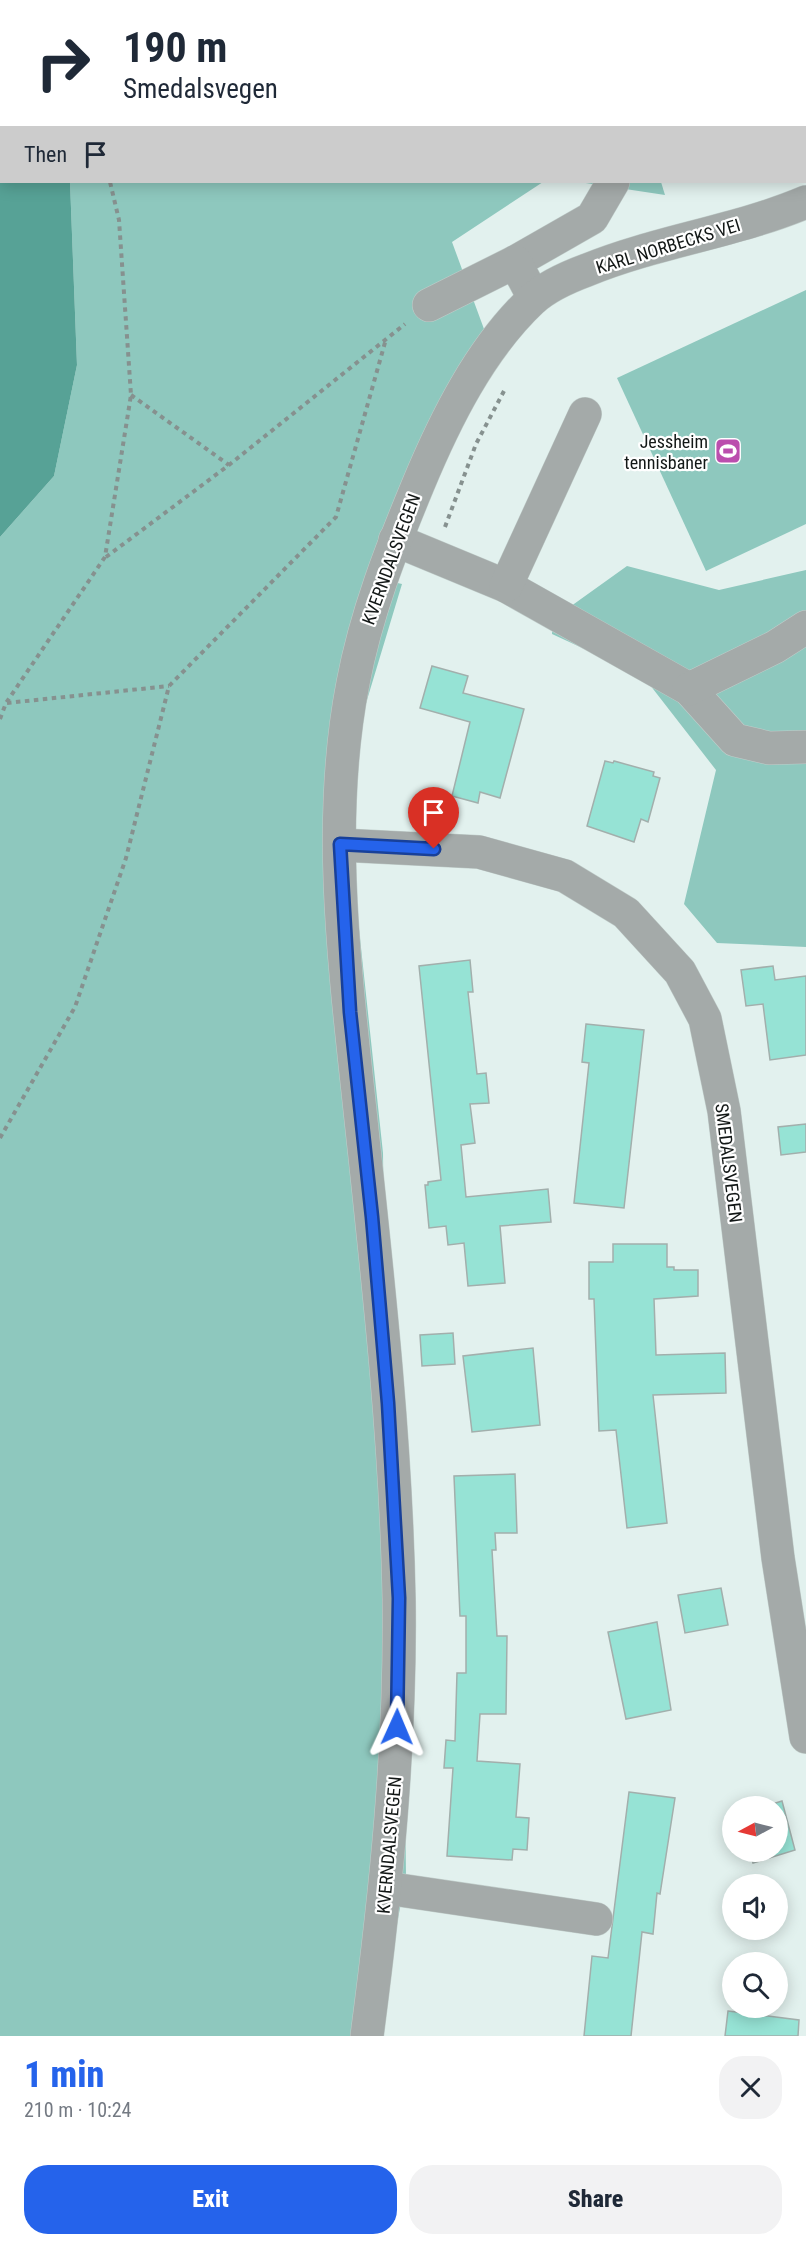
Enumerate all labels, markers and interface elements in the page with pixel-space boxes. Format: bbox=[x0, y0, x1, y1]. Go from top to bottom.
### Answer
text: 190 m bbox=[123, 23, 228, 72]
icon: right bbox=[24, 24, 102, 102]
text: Smedalsvegen bbox=[123, 73, 278, 105]
icon: arrive bbox=[79, 138, 112, 171]
text: Then bbox=[24, 142, 67, 167]
street label: KARL NORBECKS VEI bbox=[593, 214, 743, 278]
place label: Jessheim tennisbaner bbox=[624, 431, 709, 473]
sports icon: Jessheim tennisbaner bbox=[713, 436, 743, 466]
street label: KVERNDALSVEGEN bbox=[358, 491, 424, 627]
pin bbox=[408, 787, 459, 849]
icon: arrive bbox=[417, 796, 450, 829]
street label: SMEDALSVEGEN bbox=[711, 1102, 747, 1224]
position arrow bbox=[365, 1695, 429, 1759]
street label: KVERNDALSVEGEN bbox=[373, 1775, 405, 1915]
north arrow bbox=[722, 1796, 788, 1862]
map controls bbox=[722, 1796, 788, 2018]
button: sound bbox=[722, 1874, 788, 1940]
button: search bbox=[722, 1952, 788, 2018]
text: 1 min bbox=[24, 2054, 104, 2096]
button: close bbox=[719, 2056, 782, 2119]
text: 210 m · 10:24 bbox=[24, 2098, 131, 2122]
button: Exit bbox=[24, 2165, 397, 2234]
button: Share bbox=[409, 2165, 782, 2234]

